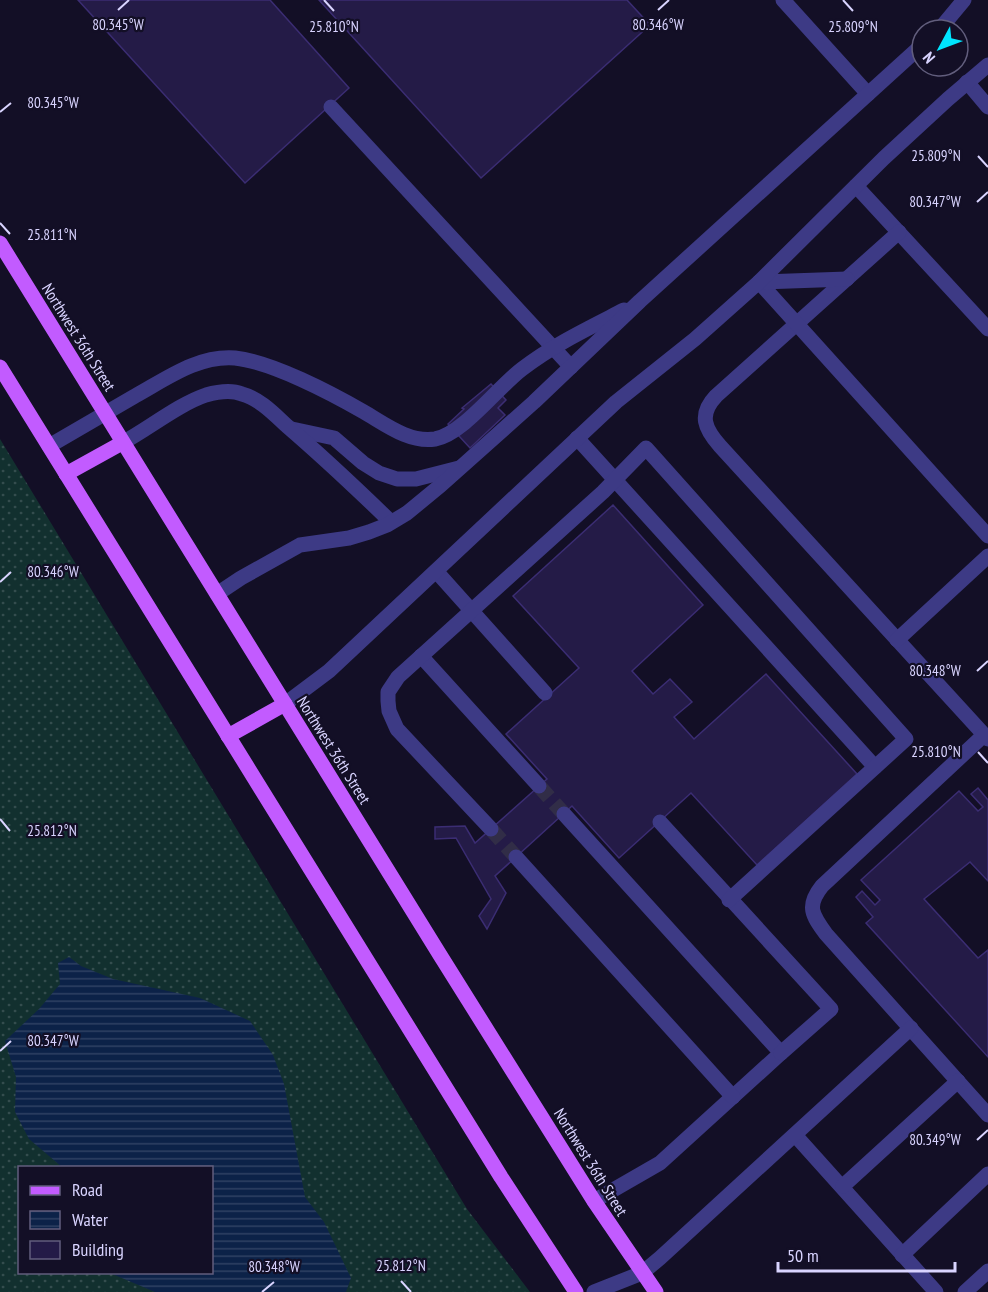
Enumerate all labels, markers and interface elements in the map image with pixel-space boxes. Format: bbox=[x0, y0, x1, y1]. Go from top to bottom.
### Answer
text: 80.345°W bbox=[92, 15, 144, 34]
text: 80.346°W bbox=[632, 15, 684, 34]
text: 25.810°N bbox=[309, 17, 359, 36]
text: 25.809°N bbox=[828, 17, 878, 36]
north arrow bbox=[910, 18, 970, 78]
text: N bbox=[918, 48, 939, 68]
text: 80.345°W bbox=[27, 93, 79, 112]
text: 25.809°N bbox=[911, 146, 961, 165]
text: 80.347°W bbox=[909, 192, 961, 211]
text: 25.811°N bbox=[27, 225, 77, 244]
street label: Northwest 36th Street bbox=[38, 279, 120, 395]
text: 80.346°W bbox=[27, 562, 79, 581]
text: 80.348°W bbox=[909, 661, 961, 680]
street label: Northwest 36th Street bbox=[293, 692, 375, 808]
text: 25.810°N bbox=[911, 742, 961, 761]
text: 25.812°N bbox=[27, 821, 77, 840]
text: 80.347°W bbox=[27, 1031, 79, 1050]
street label: Northwest 36th Street bbox=[550, 1104, 632, 1220]
text: 80.349°W bbox=[909, 1130, 961, 1149]
legend bbox=[18, 1166, 213, 1274]
text: Road bbox=[72, 1178, 103, 1201]
text: Water bbox=[72, 1208, 108, 1231]
scale bar bbox=[778, 1235, 955, 1273]
text: Building bbox=[72, 1238, 124, 1261]
text: 50 m bbox=[787, 1244, 819, 1267]
text: 25.812°N bbox=[376, 1256, 426, 1275]
text: 80.348°W bbox=[248, 1257, 300, 1276]

